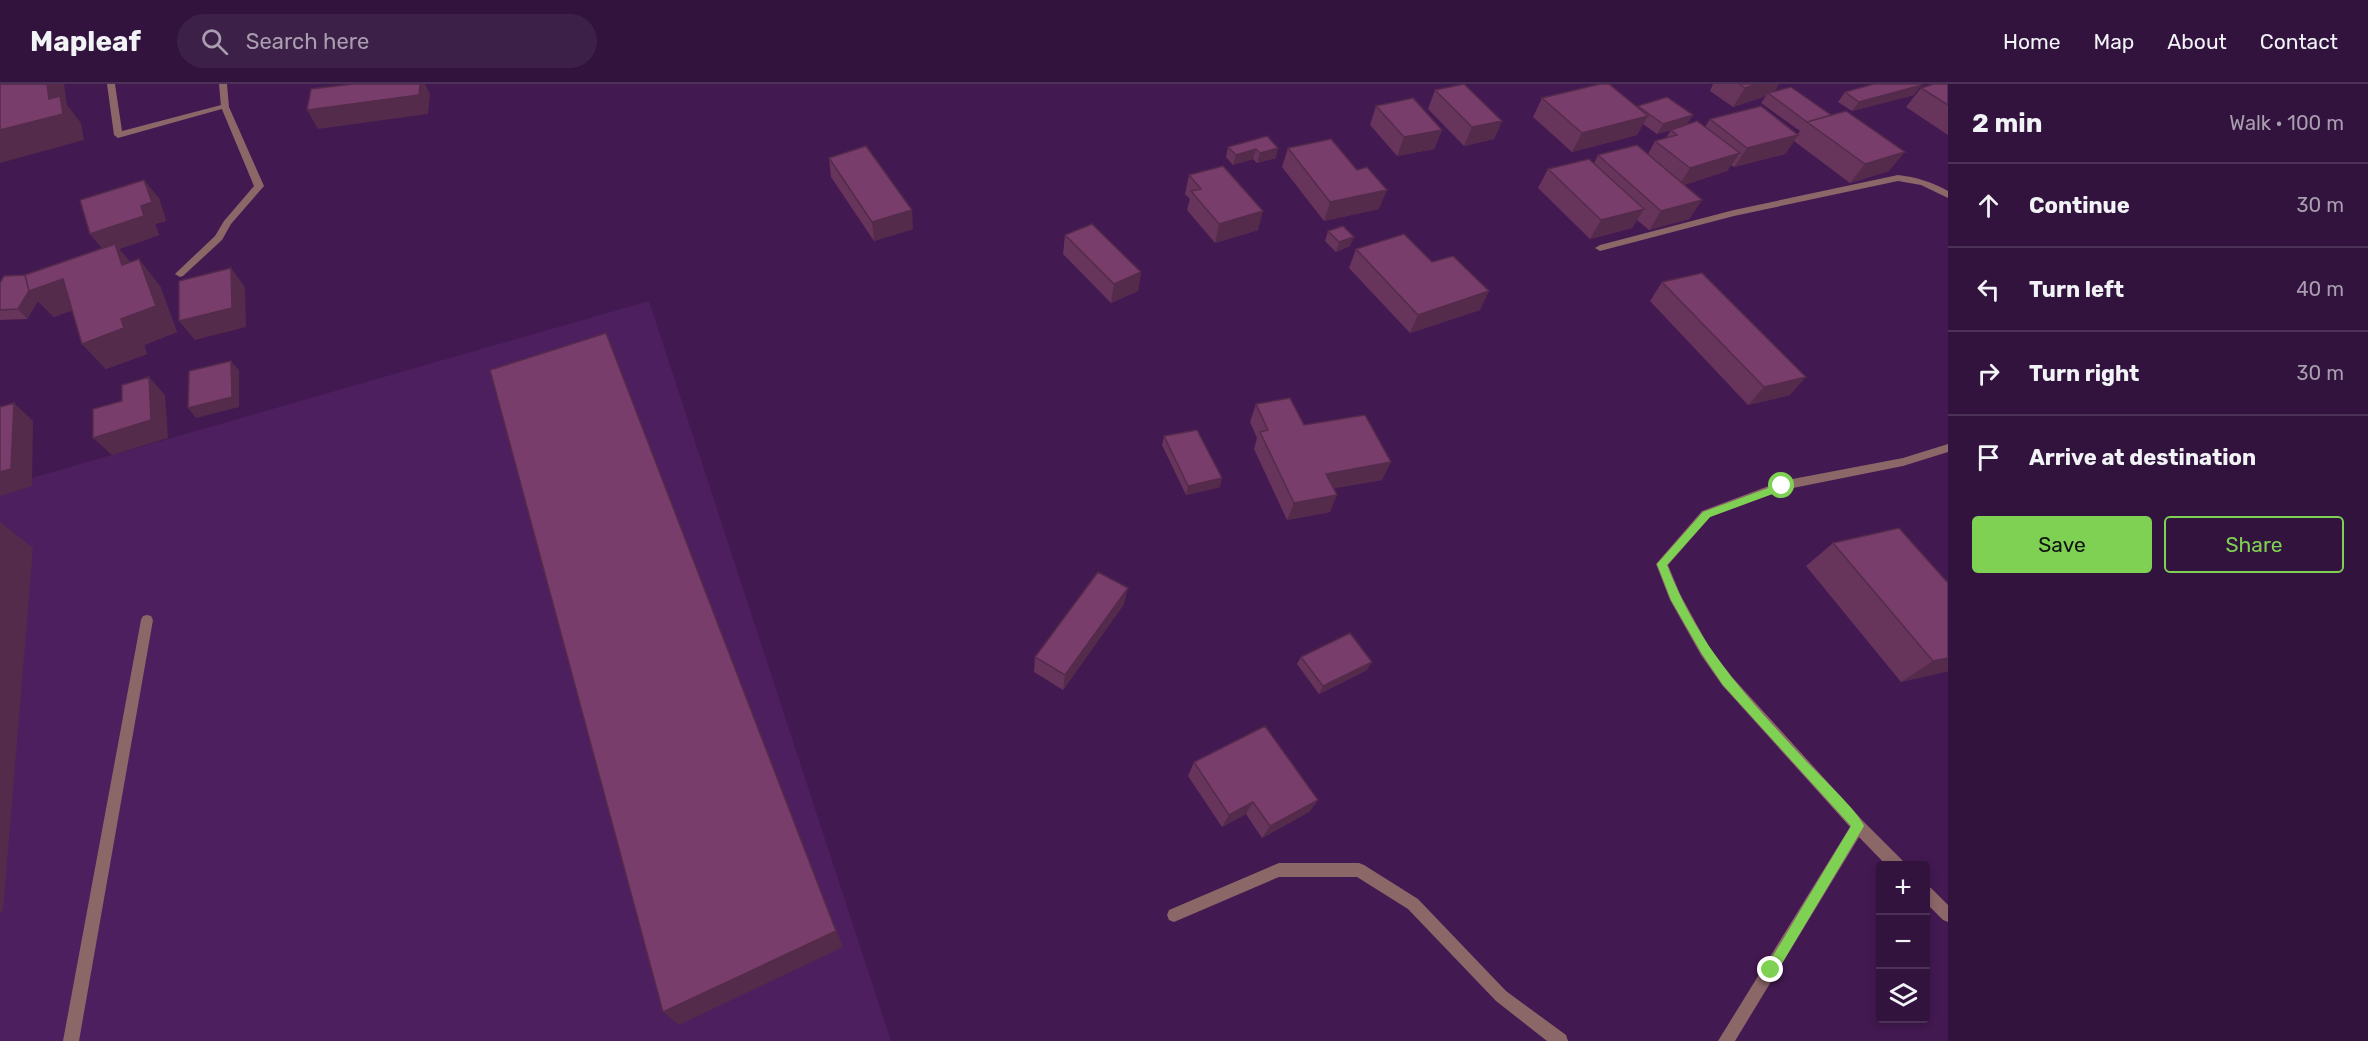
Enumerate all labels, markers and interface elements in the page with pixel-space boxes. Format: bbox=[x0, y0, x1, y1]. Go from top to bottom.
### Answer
search box bbox=[177, 14, 597, 68]
text: Mapleaf bbox=[30, 25, 141, 58]
icon: search bbox=[198, 25, 231, 58]
text: Search here bbox=[246, 28, 369, 55]
text: Home bbox=[2003, 29, 2060, 54]
text: Map bbox=[2093, 29, 2134, 54]
text: About bbox=[2167, 29, 2227, 54]
text: Contact bbox=[2260, 29, 2338, 54]
text: 2 min bbox=[1972, 108, 2042, 139]
text: Walk · 100 m bbox=[2229, 111, 2344, 135]
icon: ahead bbox=[1972, 189, 2005, 222]
text: Continue bbox=[2029, 192, 2130, 219]
text: 30 m bbox=[2297, 193, 2344, 217]
icon: left bbox=[1972, 273, 2005, 306]
text: Turn left bbox=[2029, 276, 2124, 303]
text: 40 m bbox=[2296, 277, 2344, 301]
icon: right bbox=[1972, 357, 2005, 390]
text: Turn right bbox=[2029, 360, 2139, 387]
text: 30 m bbox=[2297, 361, 2344, 385]
icon: arrive bbox=[1972, 441, 2005, 474]
text: Arrive at destination bbox=[2029, 444, 2256, 471]
route start bbox=[1768, 472, 1794, 498]
button: Save bbox=[1972, 516, 2152, 573]
button: Share bbox=[2164, 516, 2344, 573]
map controls bbox=[1876, 861, 1930, 1023]
button: + bbox=[1876, 861, 1930, 915]
button: − bbox=[1876, 915, 1930, 969]
route end bbox=[1757, 956, 1783, 982]
button: layers bbox=[1876, 969, 1930, 1023]

